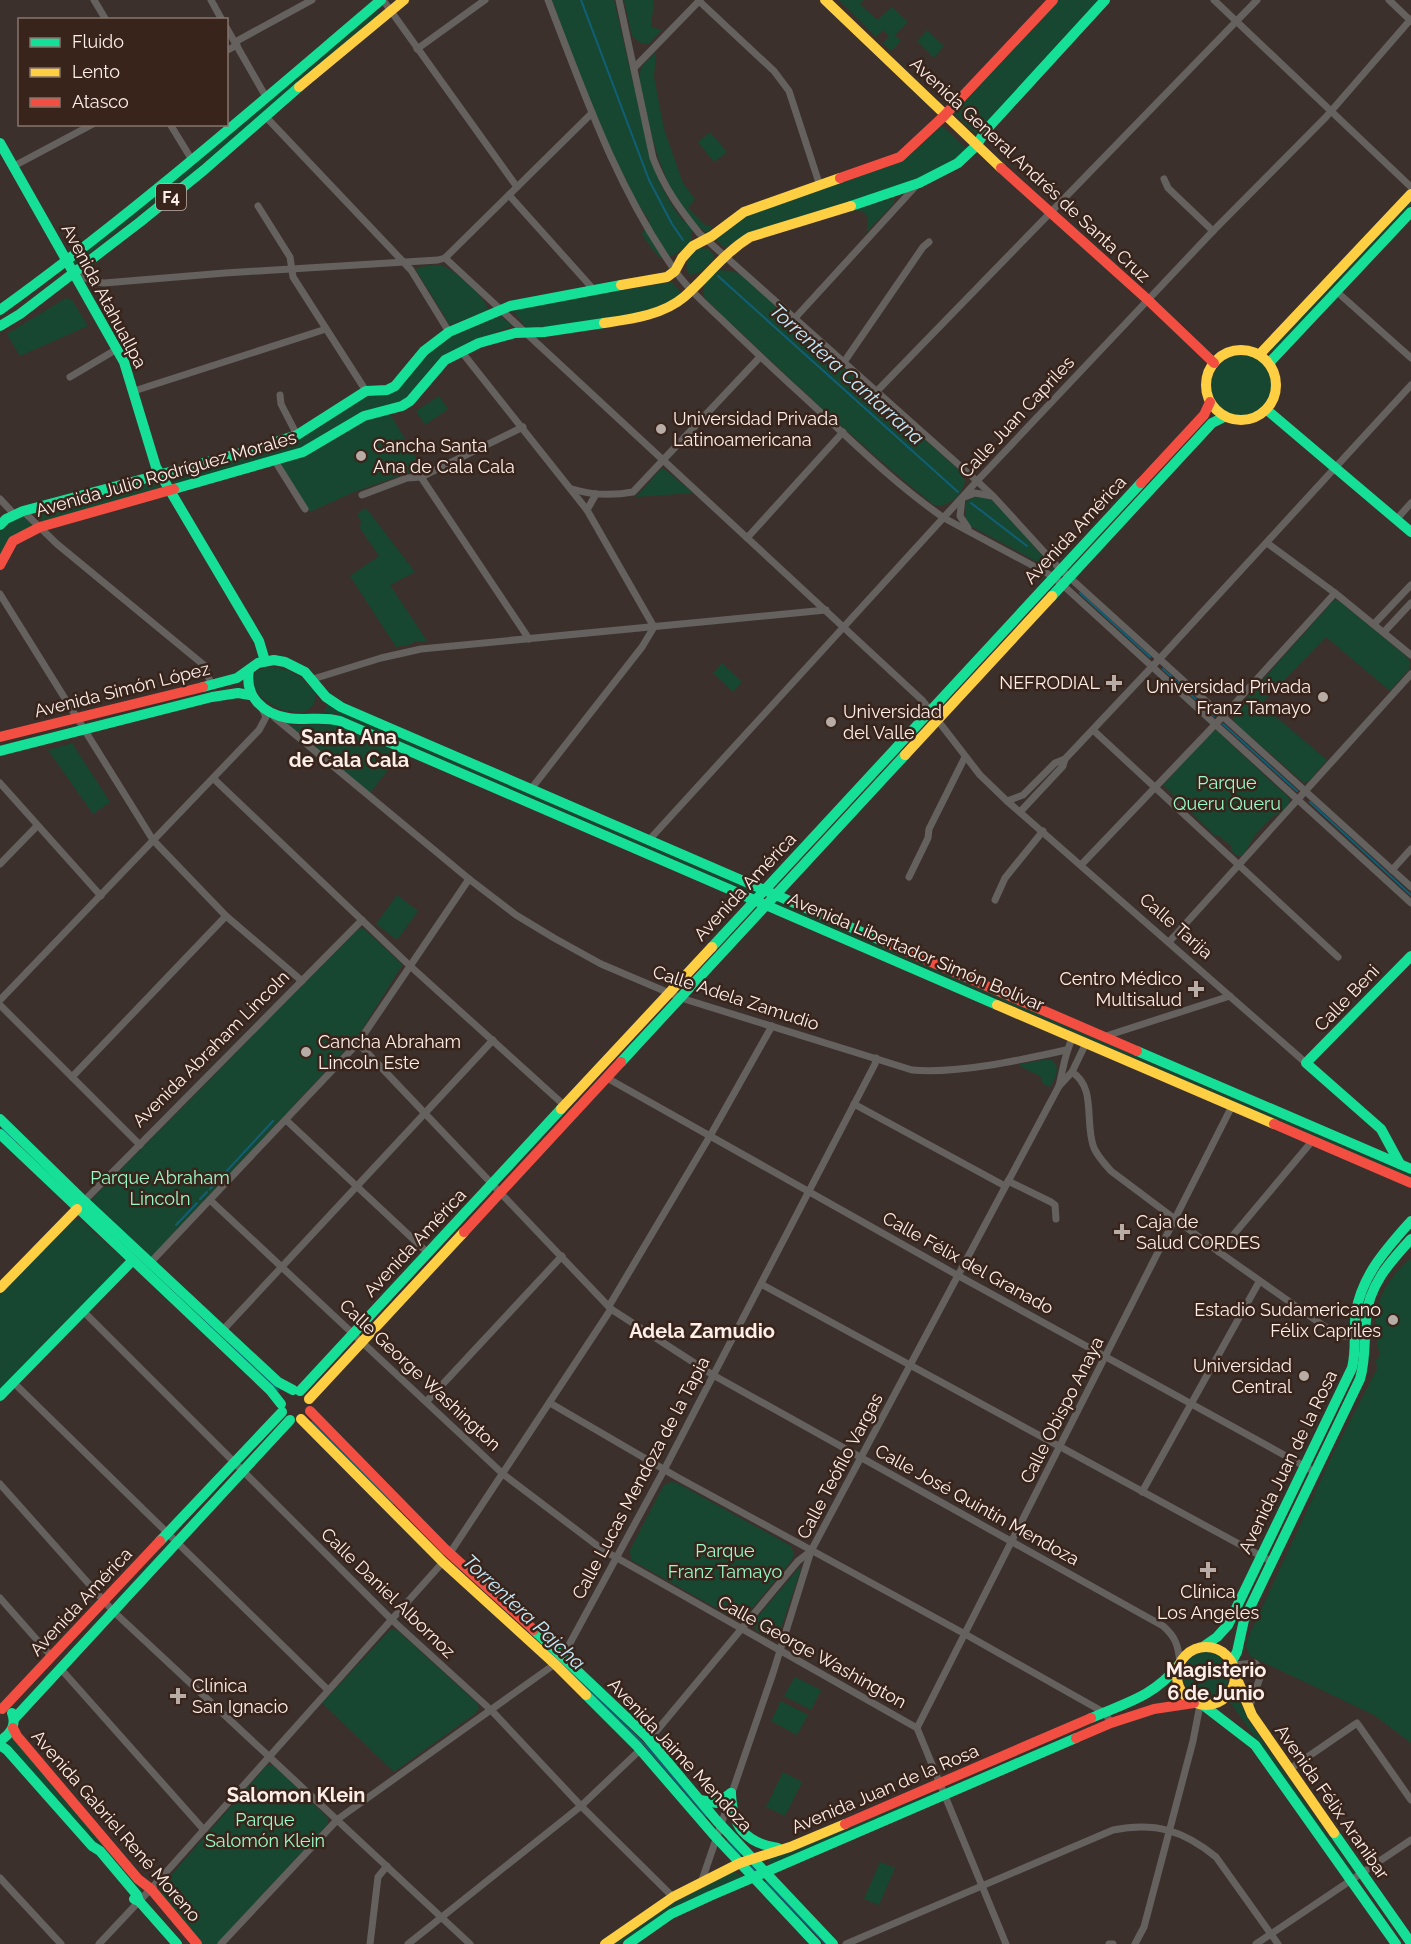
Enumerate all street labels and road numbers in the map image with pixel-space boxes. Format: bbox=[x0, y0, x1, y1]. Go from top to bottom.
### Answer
street label: Avenida General Andrés de Santa Cruz bbox=[906, 53, 1155, 287]
road number: F4 bbox=[156, 184, 186, 210]
street label: Avenida Atahuallpa bbox=[58, 220, 151, 371]
street label: Calle Juan Capriles bbox=[955, 351, 1079, 482]
street label: Avenida Julio Rodríguez Morales bbox=[33, 426, 299, 521]
street label: Avenida América bbox=[1019, 471, 1130, 588]
street label: Avenida Simón López bbox=[32, 658, 212, 721]
street label: Avenida América bbox=[689, 828, 800, 945]
street label: Avenida Libertador Simón Bolívar bbox=[785, 888, 1048, 1015]
street label: Calle Tarija bbox=[1136, 888, 1217, 963]
street label: Calle Beni bbox=[1310, 960, 1383, 1035]
street label: Calle Adela Zamudio bbox=[650, 961, 822, 1034]
street label: Avenida Abraham Lincoln bbox=[128, 966, 293, 1131]
street label: Avenida América bbox=[359, 1184, 470, 1301]
street label: Calle Félix del Granado bbox=[879, 1207, 1058, 1318]
street label: Calle George Washington bbox=[335, 1294, 505, 1455]
street label: Calle Obispo Anaya bbox=[1015, 1333, 1108, 1487]
street label: Calle Lucas Mendoza de la Tapia bbox=[567, 1353, 714, 1603]
street label: Avenida Juan de la Rosa bbox=[1234, 1367, 1341, 1557]
street label: Calle Teófilo Vargas bbox=[792, 1389, 887, 1542]
street label: Calle José Quintín Mendoza bbox=[871, 1440, 1083, 1570]
street label: Calle Daniel Albornoz bbox=[317, 1523, 460, 1662]
street label: Avenida América bbox=[25, 1543, 136, 1660]
street label: Calle George Washington bbox=[714, 1591, 910, 1712]
street label: Avenida Jaime Mendoza bbox=[604, 1674, 757, 1836]
street label: Avenida Félix Aranibar bbox=[1271, 1720, 1394, 1884]
street label: Avenida Gabriel René Moreno bbox=[27, 1726, 205, 1926]
street label: Avenida Juan de la Rosa bbox=[788, 1740, 982, 1838]

